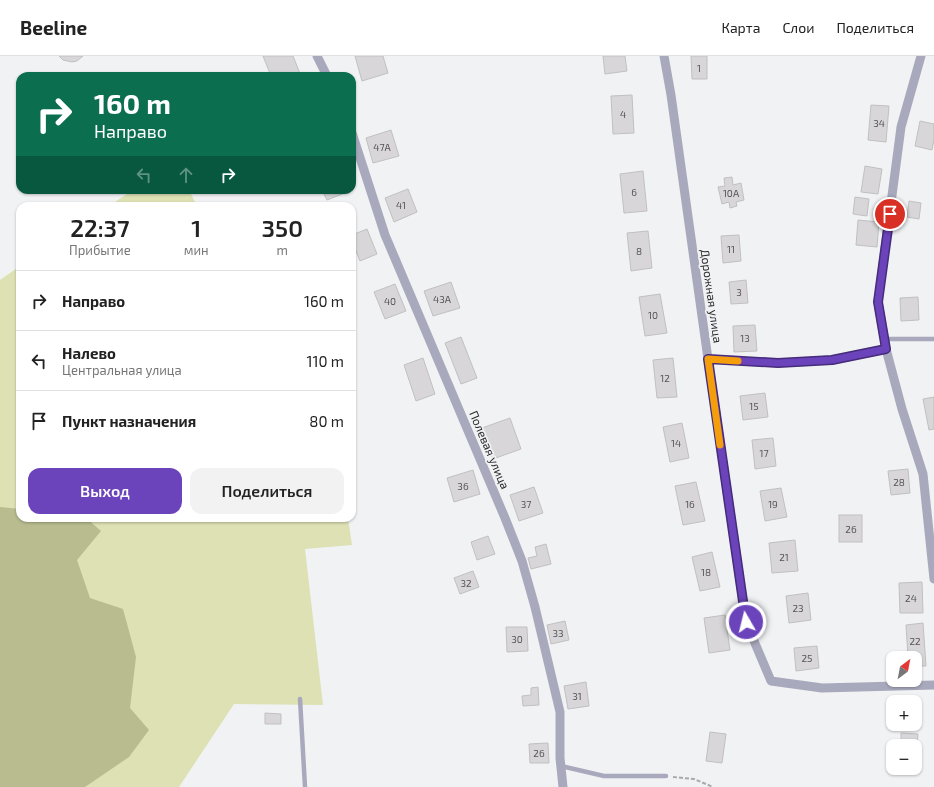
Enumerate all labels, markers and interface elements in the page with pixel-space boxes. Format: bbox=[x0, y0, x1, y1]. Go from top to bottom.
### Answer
text: Beeline bbox=[20, 16, 87, 39]
text: Карта bbox=[721, 19, 760, 36]
text: Слои bbox=[782, 19, 814, 36]
text: Поделиться bbox=[836, 19, 914, 36]
house number: 1 bbox=[697, 62, 701, 74]
text: 160 m bbox=[94, 86, 171, 120]
icon: right bbox=[28, 88, 80, 140]
house number: 4 bbox=[620, 108, 626, 120]
house number: 34 bbox=[873, 117, 885, 129]
text: Направо bbox=[94, 120, 167, 142]
house number: 47А bbox=[373, 141, 392, 153]
icon: left bbox=[133, 164, 155, 186]
icon: ahead bbox=[175, 164, 197, 186]
icon: right bbox=[217, 164, 239, 186]
house number: 6 bbox=[631, 186, 637, 198]
house number: 10А bbox=[723, 187, 740, 199]
pin bbox=[873, 197, 907, 231]
house number: 41 bbox=[396, 199, 406, 211]
icon: arrive bbox=[879, 203, 901, 225]
text: 22:37 bbox=[70, 213, 130, 242]
text: 1 bbox=[191, 213, 201, 242]
text: 350 bbox=[262, 213, 303, 242]
text: Прибытие bbox=[69, 242, 131, 258]
text: мин bbox=[184, 242, 209, 258]
text: m bbox=[277, 242, 288, 258]
house number: 11 bbox=[727, 243, 735, 255]
house number: 8 bbox=[636, 245, 642, 257]
street label: Дорожная улица bbox=[697, 248, 726, 344]
house number: 3 bbox=[736, 286, 742, 298]
icon: right bbox=[28, 290, 50, 312]
text: Направо bbox=[62, 292, 125, 310]
text: 160 m bbox=[304, 292, 344, 310]
house number: 43А bbox=[433, 293, 452, 305]
house number: 40 bbox=[384, 295, 396, 307]
house number: 10 bbox=[648, 309, 658, 321]
house number: 13 bbox=[740, 332, 750, 344]
text: Налево bbox=[62, 344, 116, 362]
icon: left bbox=[28, 350, 50, 372]
text: 110 m bbox=[307, 352, 344, 370]
text: Центральная улица bbox=[62, 362, 182, 378]
house number: 12 bbox=[660, 372, 670, 384]
house number: 15 bbox=[749, 400, 759, 412]
street label: Полевая улица bbox=[466, 408, 513, 491]
icon: arrive bbox=[28, 410, 50, 432]
text: Пункт назначения bbox=[62, 412, 196, 430]
text: 80 m bbox=[309, 412, 344, 430]
house number: 14 bbox=[671, 437, 681, 449]
house number: 17 bbox=[759, 447, 769, 459]
button: Выход bbox=[28, 468, 182, 514]
button: Поделиться bbox=[190, 468, 344, 514]
house number: 28 bbox=[893, 476, 905, 488]
house number: 36 bbox=[457, 480, 469, 492]
house number: 37 bbox=[521, 498, 531, 510]
house number: 16 bbox=[685, 498, 695, 510]
house number: 19 bbox=[768, 498, 778, 510]
house number: 26 bbox=[845, 523, 857, 535]
house number: 21 bbox=[779, 551, 789, 563]
house number: 18 bbox=[701, 566, 711, 578]
house number: 32 bbox=[460, 577, 472, 589]
house number: 24 bbox=[905, 592, 917, 604]
position arrow bbox=[725, 601, 767, 643]
house number: 23 bbox=[792, 602, 804, 614]
house number: 33 bbox=[552, 627, 564, 639]
house number: 30 bbox=[511, 633, 523, 645]
house number: 22 bbox=[909, 635, 921, 647]
north arrow bbox=[886, 651, 922, 687]
map controls bbox=[886, 651, 922, 775]
house number: 25 bbox=[802, 652, 812, 664]
house number: 31 bbox=[572, 690, 582, 702]
button: + bbox=[886, 695, 922, 731]
button: − bbox=[886, 739, 922, 775]
house number: 26 bbox=[533, 747, 545, 759]

